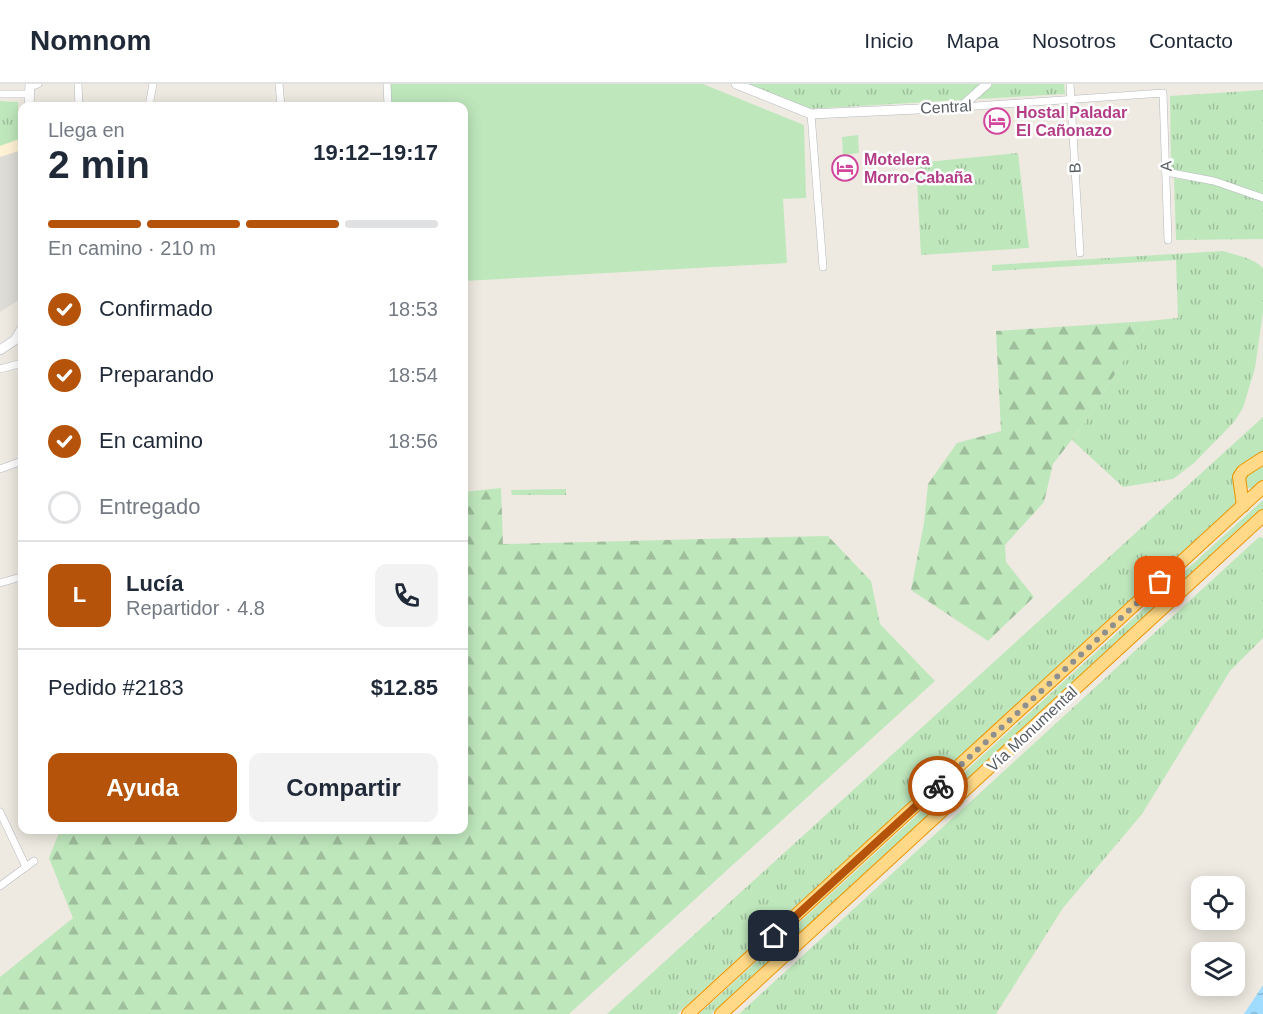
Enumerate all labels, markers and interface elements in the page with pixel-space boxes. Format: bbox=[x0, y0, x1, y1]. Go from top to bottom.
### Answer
text: Nomnom bbox=[30, 25, 151, 56]
text: Inicio bbox=[864, 29, 913, 52]
text: Mapa bbox=[946, 29, 999, 52]
text: Nosotros bbox=[1032, 29, 1116, 52]
text: Contacto bbox=[1149, 29, 1233, 52]
street label: Central bbox=[920, 97, 972, 117]
place label: Hostal Paladar El Cañonazo bbox=[1016, 104, 1127, 139]
hotel icon: Hostal Paladar El Cañonazo bbox=[982, 106, 1012, 136]
text: Llega en bbox=[48, 119, 125, 141]
text: 19:12–19:17 bbox=[313, 140, 438, 165]
text: 2 min bbox=[48, 143, 150, 186]
place label: Motelera Morro-Cabaña bbox=[864, 151, 973, 186]
hotel icon: Motelera Morro-Cabaña bbox=[830, 153, 860, 183]
street label: A bbox=[1157, 160, 1175, 172]
street label: B bbox=[1066, 162, 1084, 174]
text: En camino · 210 m bbox=[48, 237, 216, 259]
icon: check bbox=[48, 293, 81, 326]
text: Confirmado bbox=[99, 296, 213, 321]
text: 18:53 bbox=[388, 298, 438, 320]
icon: check bbox=[48, 359, 81, 392]
text: Preparando bbox=[99, 362, 214, 387]
text: 18:54 bbox=[388, 364, 438, 386]
icon: check bbox=[48, 425, 81, 458]
text: En camino bbox=[99, 428, 203, 453]
text: 18:56 bbox=[388, 430, 438, 452]
text: Entregado bbox=[99, 494, 201, 519]
pin bbox=[1134, 556, 1185, 607]
button: phone bbox=[375, 564, 438, 627]
icon: bag bbox=[1143, 565, 1176, 598]
text: Lucía bbox=[126, 571, 183, 596]
text: L bbox=[73, 582, 86, 607]
text: Repartidor · 4.8 bbox=[126, 597, 265, 619]
text: Pedido #2183 bbox=[48, 675, 184, 700]
text: $12.85 bbox=[371, 675, 438, 700]
street label: Vía Monumental bbox=[984, 683, 1080, 775]
button: Ayuda bbox=[48, 753, 237, 822]
button: Compartir bbox=[249, 753, 438, 822]
courier bbox=[908, 756, 968, 816]
icon: bike bbox=[922, 770, 955, 803]
map controls bbox=[1191, 876, 1245, 996]
button: locate bbox=[1191, 876, 1245, 930]
pin bbox=[748, 910, 799, 961]
icon: home bbox=[757, 919, 790, 952]
button: layers bbox=[1191, 942, 1245, 996]

